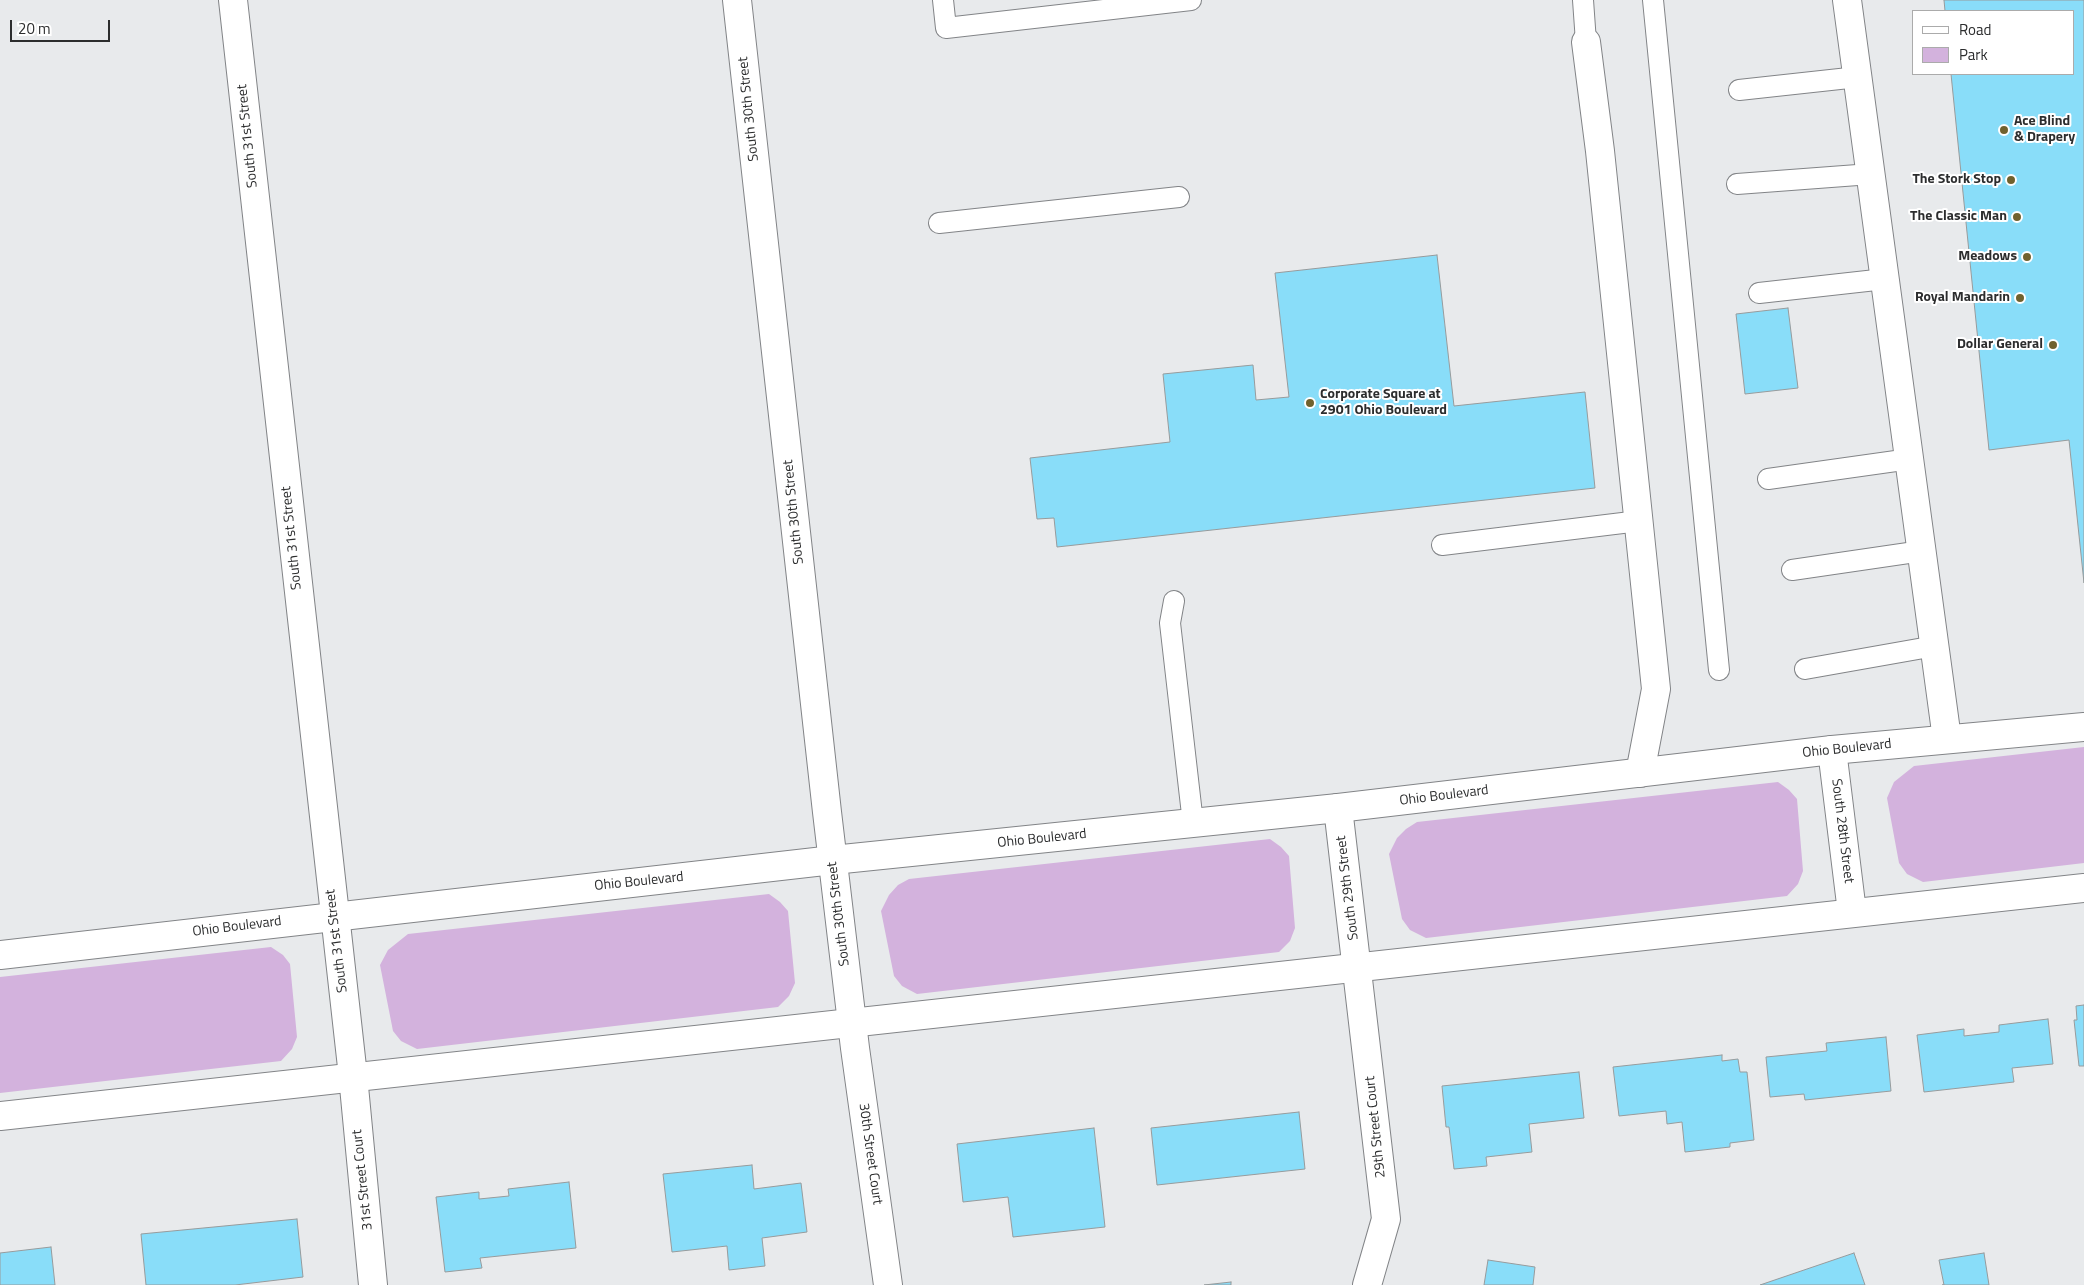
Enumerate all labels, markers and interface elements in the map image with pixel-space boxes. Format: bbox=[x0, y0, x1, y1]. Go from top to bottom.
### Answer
scale bar bbox=[12, 10, 112, 42]
legend bbox=[1912, 10, 2074, 75]
text: 20 m bbox=[18, 17, 51, 40]
text: Road bbox=[1959, 18, 1991, 41]
text: Park bbox=[1959, 43, 1988, 66]
street label: South 30th Street bbox=[735, 56, 763, 162]
street label: South 31st Street bbox=[234, 83, 262, 189]
place label: Ace Blind & Drapery bbox=[2014, 114, 2075, 146]
marker: Ace Blind & Drapery bbox=[1998, 124, 2010, 136]
place label: The Stork Stop bbox=[1912, 172, 2001, 188]
marker: The Stork Stop bbox=[2005, 174, 2017, 186]
place label: The Classic Man bbox=[1910, 209, 2007, 225]
marker: The Classic Man bbox=[2011, 211, 2023, 223]
place label: Meadows bbox=[1958, 249, 2017, 265]
marker: Meadows bbox=[2021, 251, 2033, 263]
place label: Royal Mandarin bbox=[1915, 290, 2010, 306]
marker: Royal Mandarin bbox=[2014, 292, 2026, 304]
place label: Dollar General bbox=[1957, 337, 2043, 353]
marker: Dollar General bbox=[2047, 339, 2059, 351]
place label: Corporate Square at 2901 Ohio Boulevard bbox=[1320, 387, 1447, 420]
marker: Corporate Square at 2901 Ohio Boulevard bbox=[1304, 397, 1316, 409]
street label: South 30th Street bbox=[780, 459, 808, 565]
street label: South 31st Street bbox=[278, 485, 306, 591]
street label: Ohio Boulevard bbox=[1802, 736, 1892, 762]
street label: South 28th Street bbox=[1827, 778, 1857, 884]
street label: Ohio Boulevard bbox=[1398, 782, 1490, 810]
street label: Ohio Boulevard bbox=[997, 826, 1087, 852]
street label: South 29th Street bbox=[1333, 835, 1363, 941]
street label: South 30th Street bbox=[824, 861, 854, 967]
street label: Ohio Boulevard bbox=[594, 869, 684, 895]
street label: South 31st Street bbox=[322, 888, 352, 994]
street label: Ohio Boulevard bbox=[191, 913, 283, 941]
street label: 29th Street Court bbox=[1362, 1075, 1390, 1179]
street label: 30th Street Court bbox=[855, 1102, 885, 1206]
street label: 31st Street Court bbox=[349, 1129, 377, 1231]

